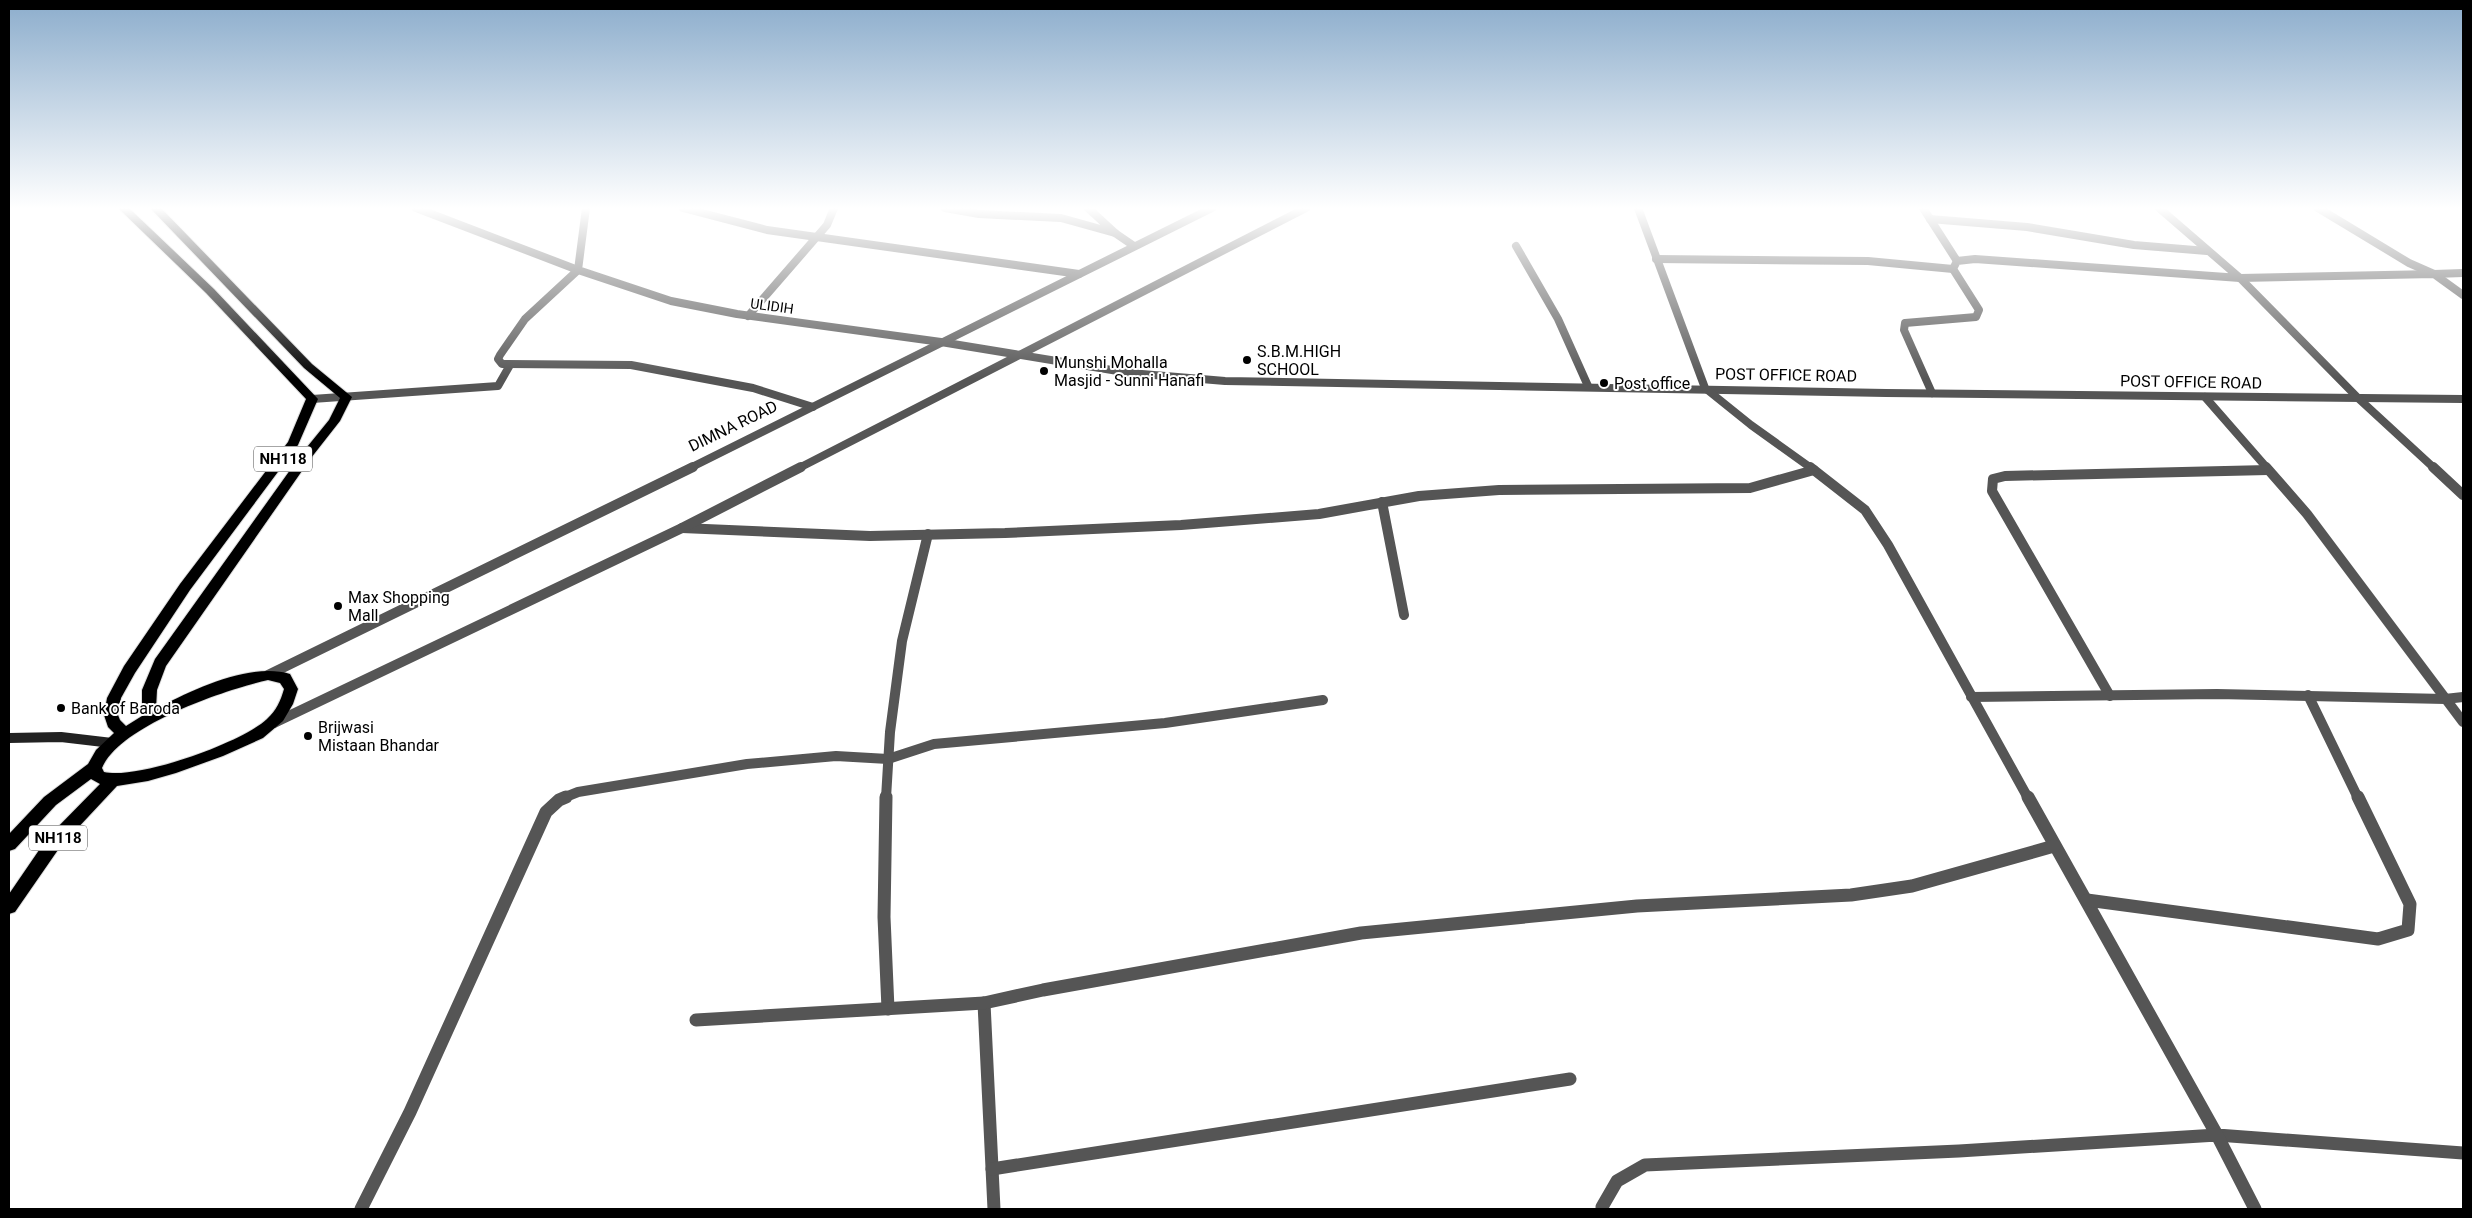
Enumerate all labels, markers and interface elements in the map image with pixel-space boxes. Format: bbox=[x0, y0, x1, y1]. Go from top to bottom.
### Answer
street label: ULIDIH bbox=[749, 295, 795, 317]
place label: S.B.M.HIGH SCHOOL bbox=[1257, 342, 1341, 379]
place label: Munshi Mohalla Masjid - Sunni Hanafi bbox=[1054, 353, 1204, 390]
marker: S.B.M.HIGH SCHOOL bbox=[1241, 354, 1253, 366]
street label: POST OFFICE ROAD bbox=[1715, 364, 1857, 386]
marker: Munshi Mohalla Masjid - Sunni Hanafi bbox=[1038, 365, 1050, 377]
street label: POST OFFICE ROAD bbox=[2120, 371, 2262, 393]
place label: Post office bbox=[1614, 374, 1690, 393]
marker: Post office bbox=[1598, 377, 1610, 389]
street label: DIMNA ROAD bbox=[686, 396, 780, 456]
road number: NH118 bbox=[254, 446, 312, 472]
place label: Max Shopping Mall bbox=[348, 588, 450, 625]
marker: Max Shopping Mall bbox=[332, 600, 344, 612]
place label: Bank of Baroda bbox=[71, 699, 180, 718]
marker: Bank of Baroda bbox=[55, 702, 67, 714]
place label: Brijwasi Mistaan Bhandar bbox=[318, 718, 440, 755]
marker: Brijwasi Mistaan Bhandar bbox=[302, 730, 314, 742]
road number: NH118 bbox=[29, 826, 87, 850]

